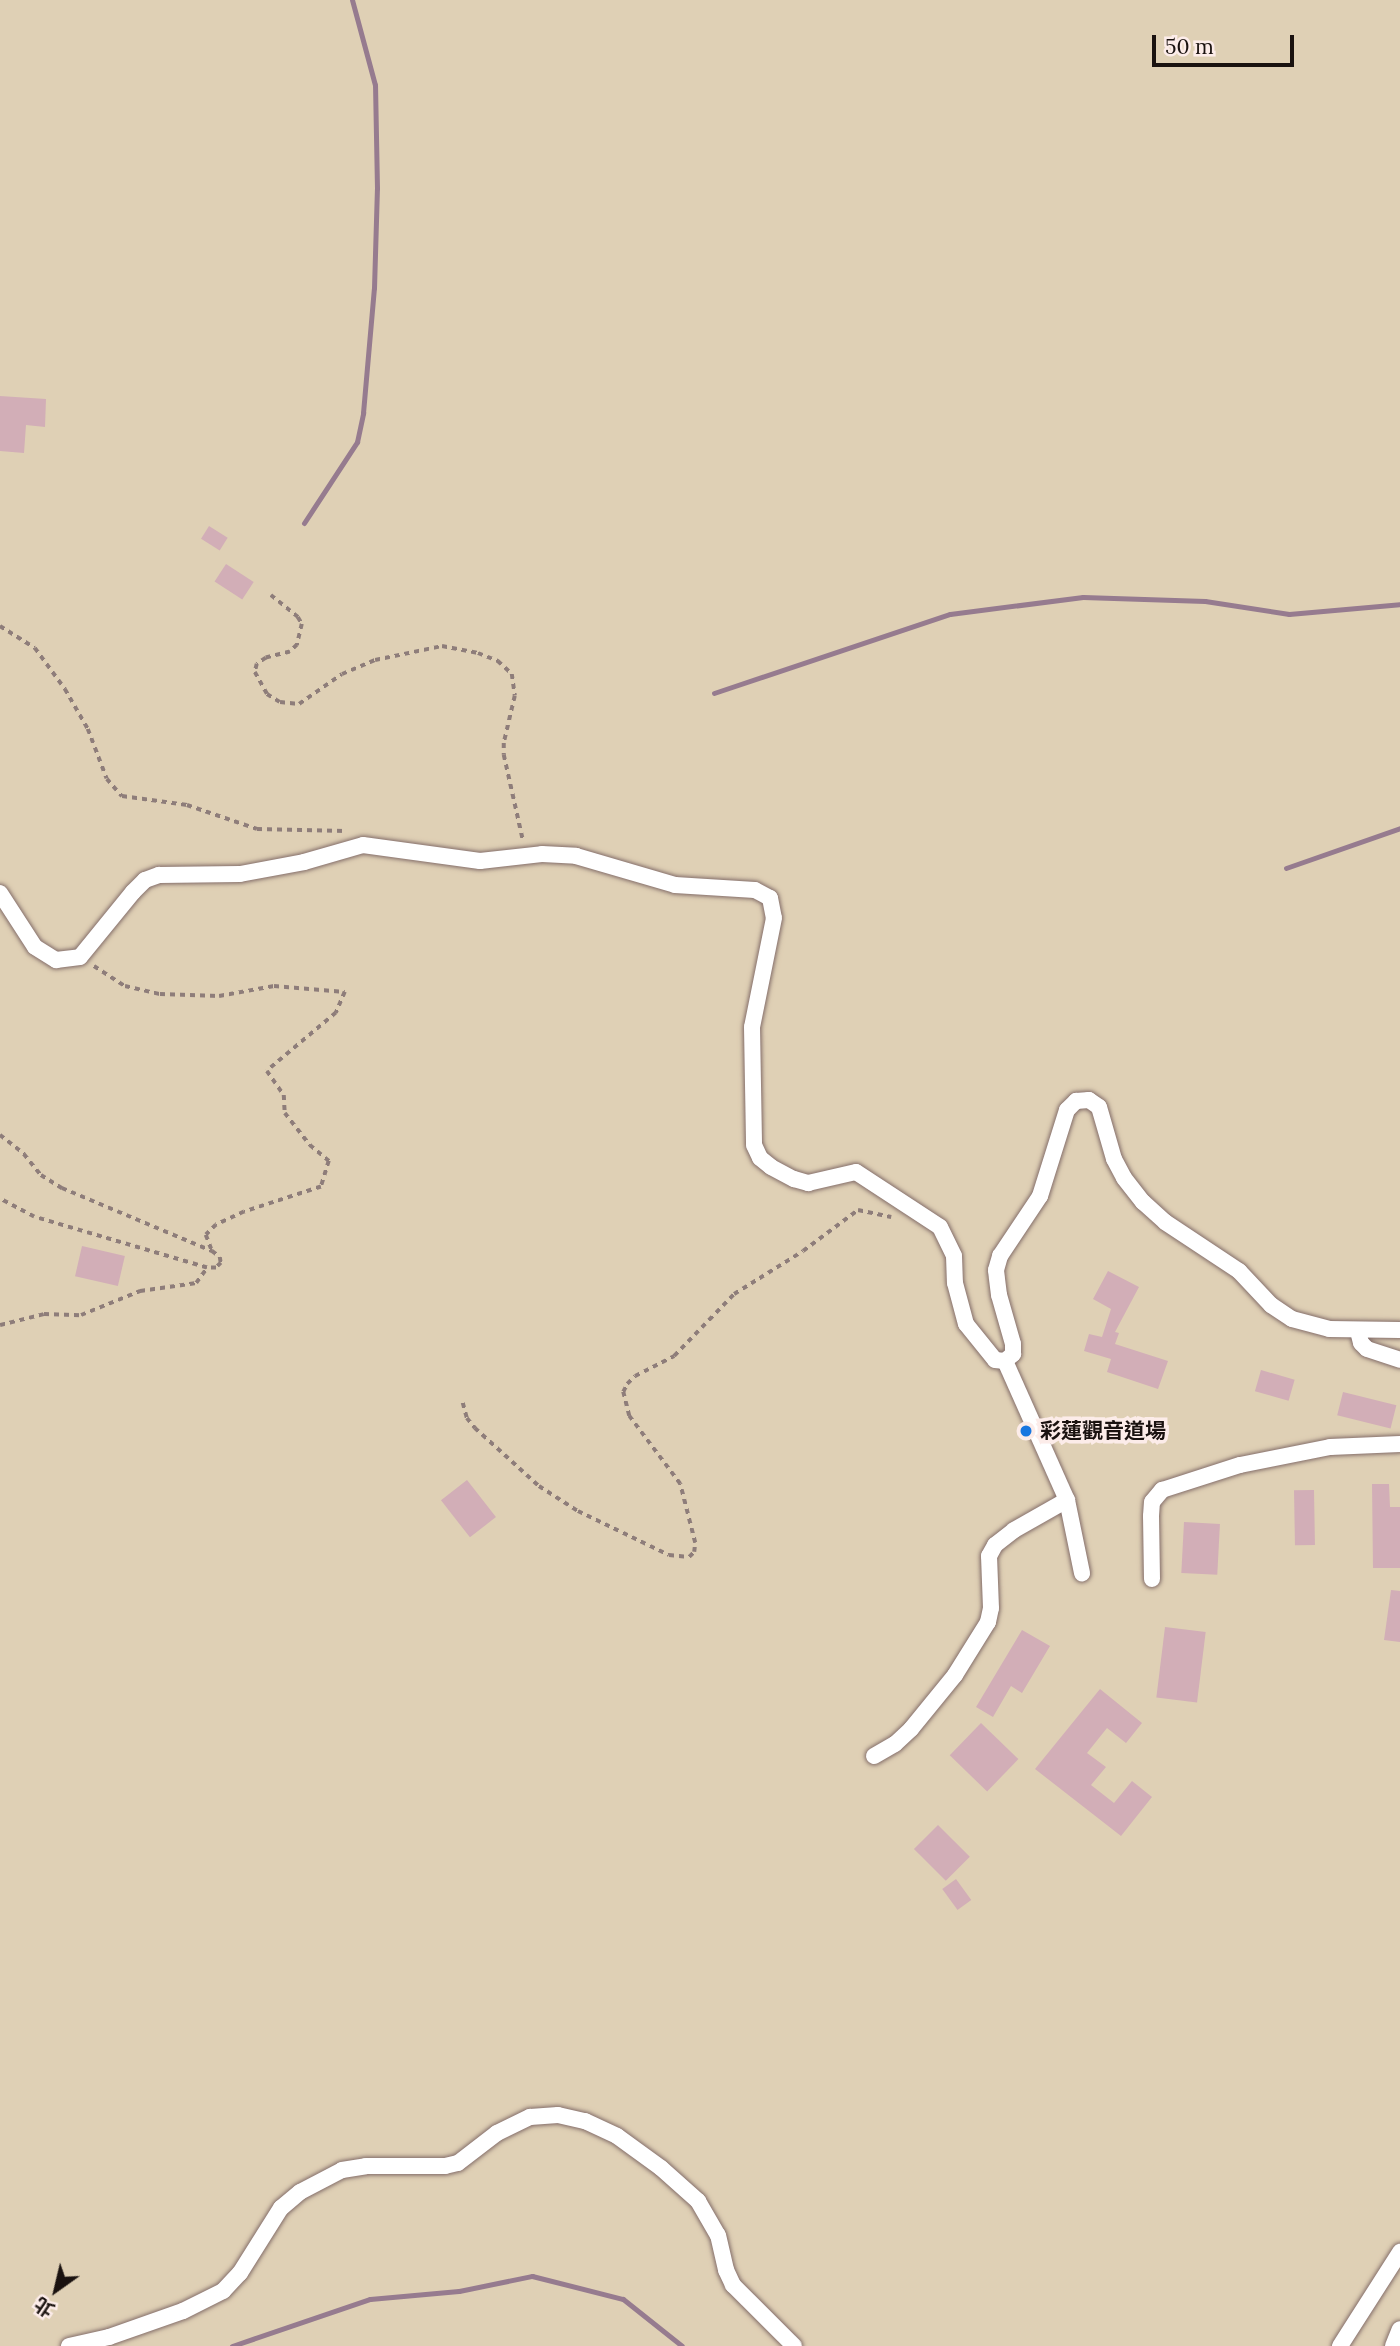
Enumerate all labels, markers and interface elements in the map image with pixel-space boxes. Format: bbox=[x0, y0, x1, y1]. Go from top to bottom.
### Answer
scale bar bbox=[1155, 21, 1297, 65]
text: 50 m bbox=[1165, 33, 1214, 60]
place label: 彩蓮觀音道場 bbox=[1040, 1418, 1166, 1444]
marker: 彩蓮觀音道場 bbox=[1018, 1423, 1034, 1439]
north arrow bbox=[21, 2255, 91, 2325]
text: 北 bbox=[30, 2292, 59, 2323]

